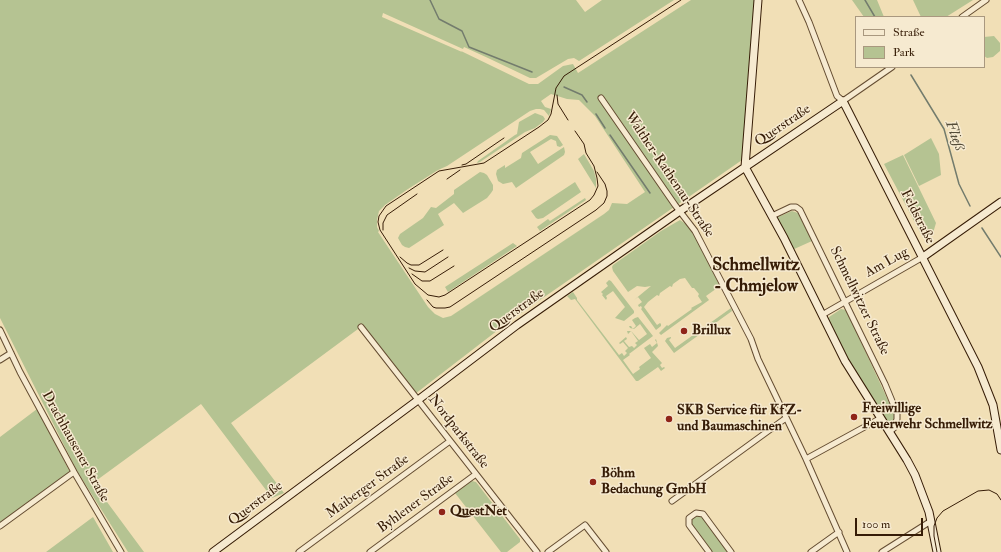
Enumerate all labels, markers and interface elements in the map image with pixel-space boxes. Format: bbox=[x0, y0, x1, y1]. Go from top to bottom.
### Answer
legend bbox=[855, 16, 985, 68]
text: Straße bbox=[893, 25, 924, 40]
text: Park bbox=[893, 45, 915, 60]
street label: Querstraße bbox=[752, 101, 814, 151]
street label: Walther-Rathenau-Straße bbox=[621, 109, 717, 241]
water label: Fließ bbox=[940, 119, 968, 153]
street label: Feldstraße bbox=[896, 187, 938, 247]
street label: Schmellwitzer Straße bbox=[825, 244, 893, 358]
street label: Am Lug bbox=[862, 244, 912, 282]
district label: Schmellwitz - Chmjelow bbox=[712, 255, 800, 298]
street label: Querstraße bbox=[486, 285, 548, 337]
place label: Brillux bbox=[692, 323, 731, 339]
marker: Brillux bbox=[679, 326, 689, 336]
street label: Drachhausener Straße bbox=[38, 389, 112, 505]
street label: Nordparkstraße bbox=[424, 392, 492, 472]
place label: Freiwillige Feuerwehr Schmellwitz bbox=[862, 401, 993, 434]
place label: SKB Service für KfZ- und Baumaschinen bbox=[677, 403, 802, 436]
marker: Freiwillige Feuerwehr Schmellwitz bbox=[849, 412, 859, 422]
marker: SKB Service für KfZ- und Baumaschinen bbox=[664, 414, 674, 424]
street label: Maiberger Straße bbox=[323, 451, 413, 523]
place label: Böhm Bedachung GmbH bbox=[601, 466, 707, 498]
street label: Byhlener Straße bbox=[375, 471, 457, 537]
marker: Böhm Bedachung GmbH bbox=[588, 477, 598, 487]
street label: Querstraße bbox=[225, 478, 287, 530]
place label: QuestNet bbox=[450, 504, 507, 520]
marker: QuestNet bbox=[437, 507, 447, 517]
scale bar bbox=[857, 510, 925, 536]
text: 100 m bbox=[862, 517, 890, 532]

